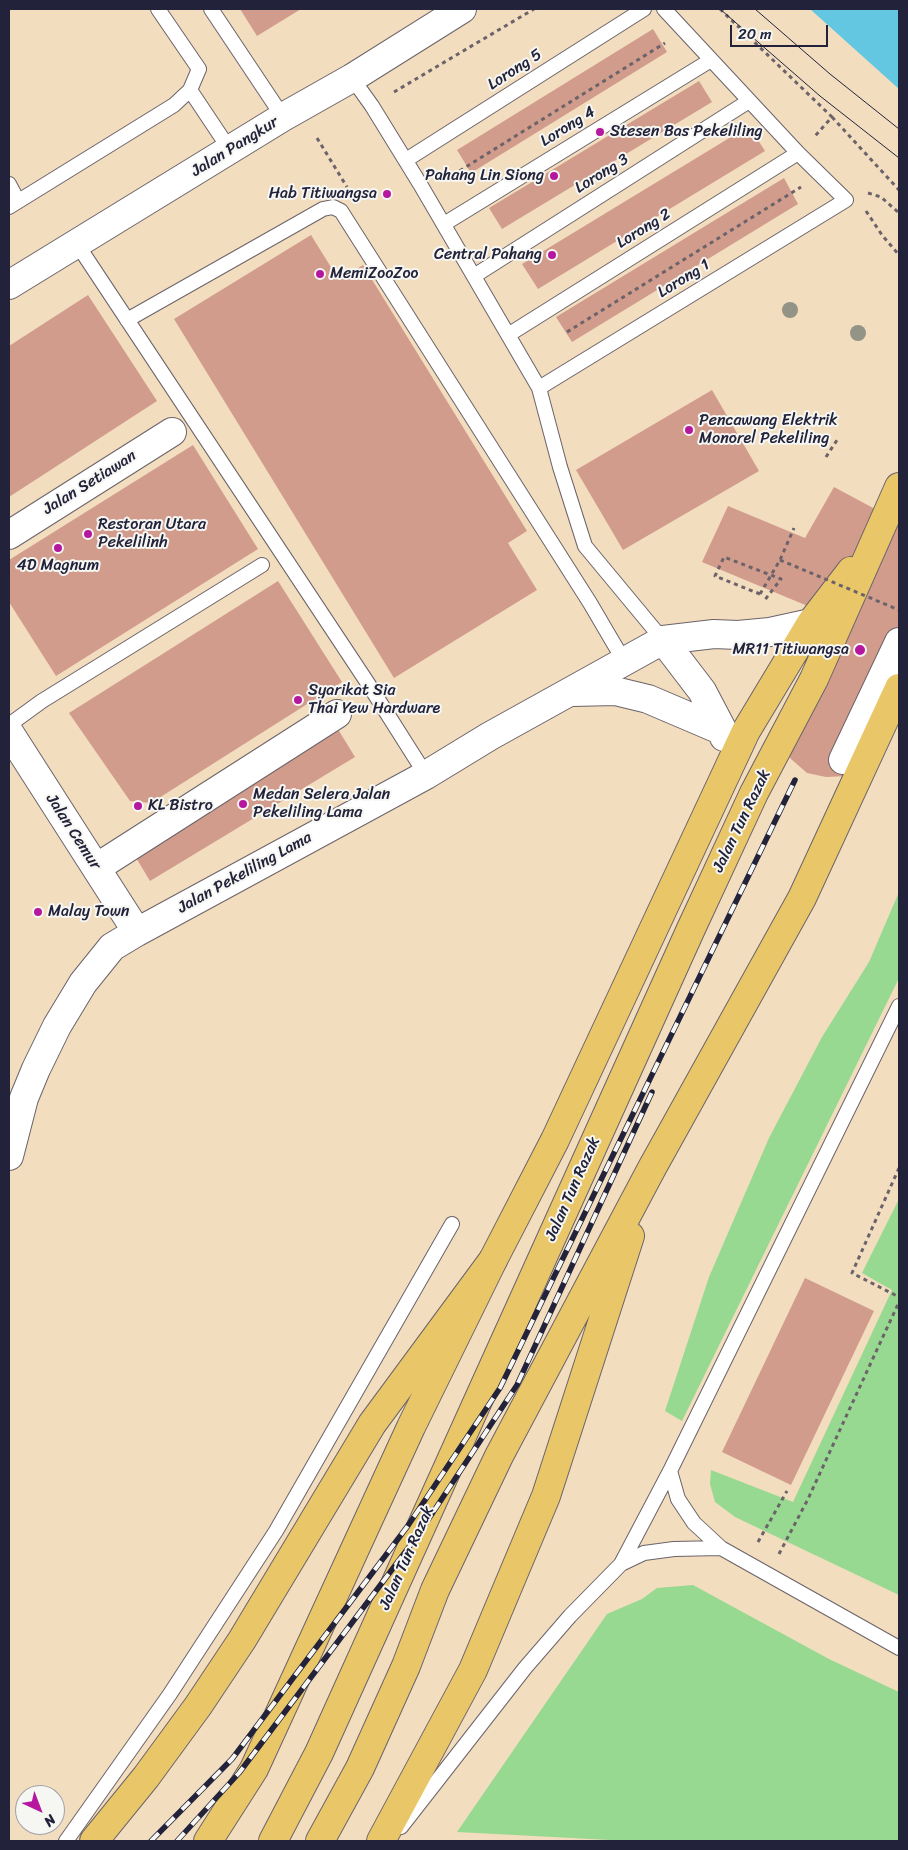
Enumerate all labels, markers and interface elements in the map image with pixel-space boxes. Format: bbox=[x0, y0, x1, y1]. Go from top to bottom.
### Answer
scale bar bbox=[733, 15, 830, 47]
text: 20 m bbox=[738, 21, 772, 47]
street label: Lorong 5 bbox=[484, 45, 546, 95]
street label: Lorong 4 bbox=[537, 103, 599, 151]
street label: Jalan Pangkur bbox=[188, 113, 282, 181]
place label: Stesen Bas Pekeliling bbox=[610, 122, 763, 142]
marker: Stesen Bas Pekeliling bbox=[594, 126, 606, 138]
street label: Lorong 3 bbox=[572, 150, 632, 198]
place label: Pahang Lin Siong bbox=[425, 166, 544, 186]
marker: Pahang Lin Siong bbox=[548, 170, 560, 182]
place label: Hab Titiwangsa bbox=[269, 184, 377, 204]
marker: Hab Titiwangsa bbox=[381, 188, 393, 200]
street label: Lorong 2 bbox=[613, 205, 675, 253]
place label: Central Pahang bbox=[434, 245, 542, 265]
marker: Central Pahang bbox=[546, 249, 558, 261]
street label: Lorong 1 bbox=[654, 256, 714, 302]
place label: MemiZooZoo bbox=[330, 264, 419, 284]
marker: MemiZooZoo bbox=[314, 268, 326, 280]
place label: Pencawang Elektrik Monorel Pekeliling bbox=[699, 411, 838, 449]
marker: Pencawang Elektrik Monorel Pekeliling bbox=[683, 424, 695, 436]
street label: Jalan Setiawan bbox=[40, 447, 140, 519]
place label: Restoran Utara Pekelilinh bbox=[98, 515, 206, 553]
marker: Restoran Utara Pekelilinh bbox=[82, 528, 94, 540]
marker: 4D Magnum bbox=[52, 542, 64, 554]
place label: 4D Magnum bbox=[17, 556, 99, 576]
place label: MR11 Titiwangsa bbox=[732, 640, 849, 660]
marker: MR11 Titiwangsa bbox=[853, 643, 867, 657]
place label: Syarikat Sia Thai Yew Hardware bbox=[308, 681, 440, 719]
marker: Syarikat Sia Thai Yew Hardware bbox=[292, 694, 304, 706]
street label: Jalan Tun Razak bbox=[709, 767, 775, 875]
place label: Medan Selera Jalan Pekeliling Lama bbox=[253, 785, 390, 823]
street label: Jalan Cemur bbox=[41, 790, 105, 874]
place label: KL Bistro bbox=[148, 796, 213, 816]
marker: Medan Selera Jalan Pekeliling Lama bbox=[237, 798, 249, 810]
marker: KL Bistro bbox=[132, 800, 144, 812]
street label: Jalan Pekeliling Lama bbox=[175, 828, 315, 918]
place label: Malay Town bbox=[48, 902, 129, 922]
marker: Malay Town bbox=[32, 906, 44, 918]
street label: Jalan Tun Razak bbox=[542, 1134, 604, 1244]
street label: Jalan Tun Razak bbox=[376, 1503, 438, 1613]
north arrow bbox=[15, 1785, 65, 1835]
text: N bbox=[38, 1808, 62, 1833]

